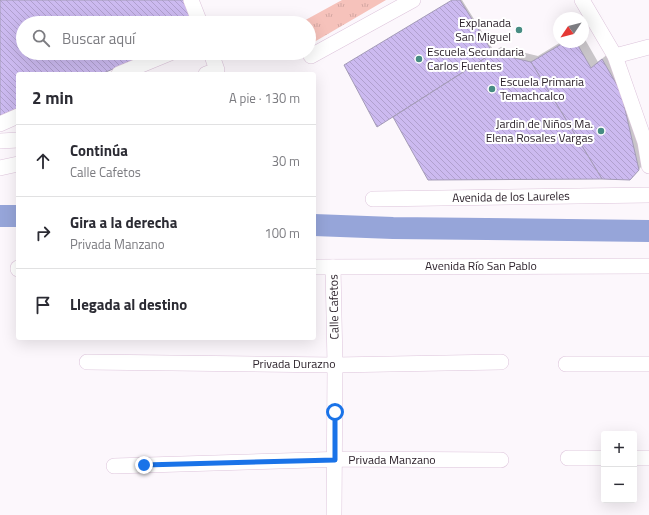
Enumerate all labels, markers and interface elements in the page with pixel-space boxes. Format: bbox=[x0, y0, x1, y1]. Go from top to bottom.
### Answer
north arrow bbox=[553, 12, 589, 48]
place label: Explanada San Miguel bbox=[455, 13, 511, 46]
search box bbox=[16, 16, 316, 60]
marker: Explanada San Miguel bbox=[514, 25, 524, 35]
icon: search bbox=[30, 27, 52, 49]
text: Buscar aquí bbox=[62, 27, 135, 50]
place label: Escuela Secundaria Carlos Fuentes bbox=[427, 42, 524, 75]
marker: Escuela Secundaria Carlos Fuentes bbox=[414, 54, 424, 64]
place label: Escuela Primaria Temachcalco bbox=[500, 72, 584, 105]
marker: Escuela Primaria Temachcalco bbox=[487, 84, 497, 94]
text: 2 min bbox=[32, 85, 73, 111]
text: A pie · 130 m bbox=[229, 88, 300, 108]
place label: Jardin de Niños Ma. Elena Rosales Vargas bbox=[486, 114, 593, 147]
marker: Jardin de Niños Ma. Elena Rosales Vargas bbox=[596, 126, 606, 136]
text: Continúa bbox=[70, 139, 128, 162]
icon: ahead bbox=[32, 150, 54, 172]
text: 30 m bbox=[272, 151, 300, 171]
text: Calle Cafetos bbox=[70, 162, 141, 182]
street label: Avenida de los Laureles bbox=[452, 186, 570, 207]
text: Gira a la derecha bbox=[70, 211, 177, 234]
icon: right bbox=[32, 222, 54, 244]
text: 100 m bbox=[264, 223, 300, 243]
text: Privada Manzano bbox=[70, 234, 165, 254]
street label: Avenida Río San Pablo bbox=[425, 256, 537, 275]
street label: Calle Cafetos bbox=[323, 274, 344, 340]
text: Llegada al destino bbox=[70, 293, 187, 316]
icon: arrive bbox=[32, 294, 54, 316]
street label: Privada Durazno bbox=[252, 354, 336, 373]
route start bbox=[326, 403, 344, 421]
map controls bbox=[601, 431, 637, 503]
button: + bbox=[601, 431, 637, 467]
street label: Privada Manzano bbox=[348, 450, 436, 469]
route end bbox=[135, 456, 153, 474]
button: − bbox=[601, 467, 637, 503]

